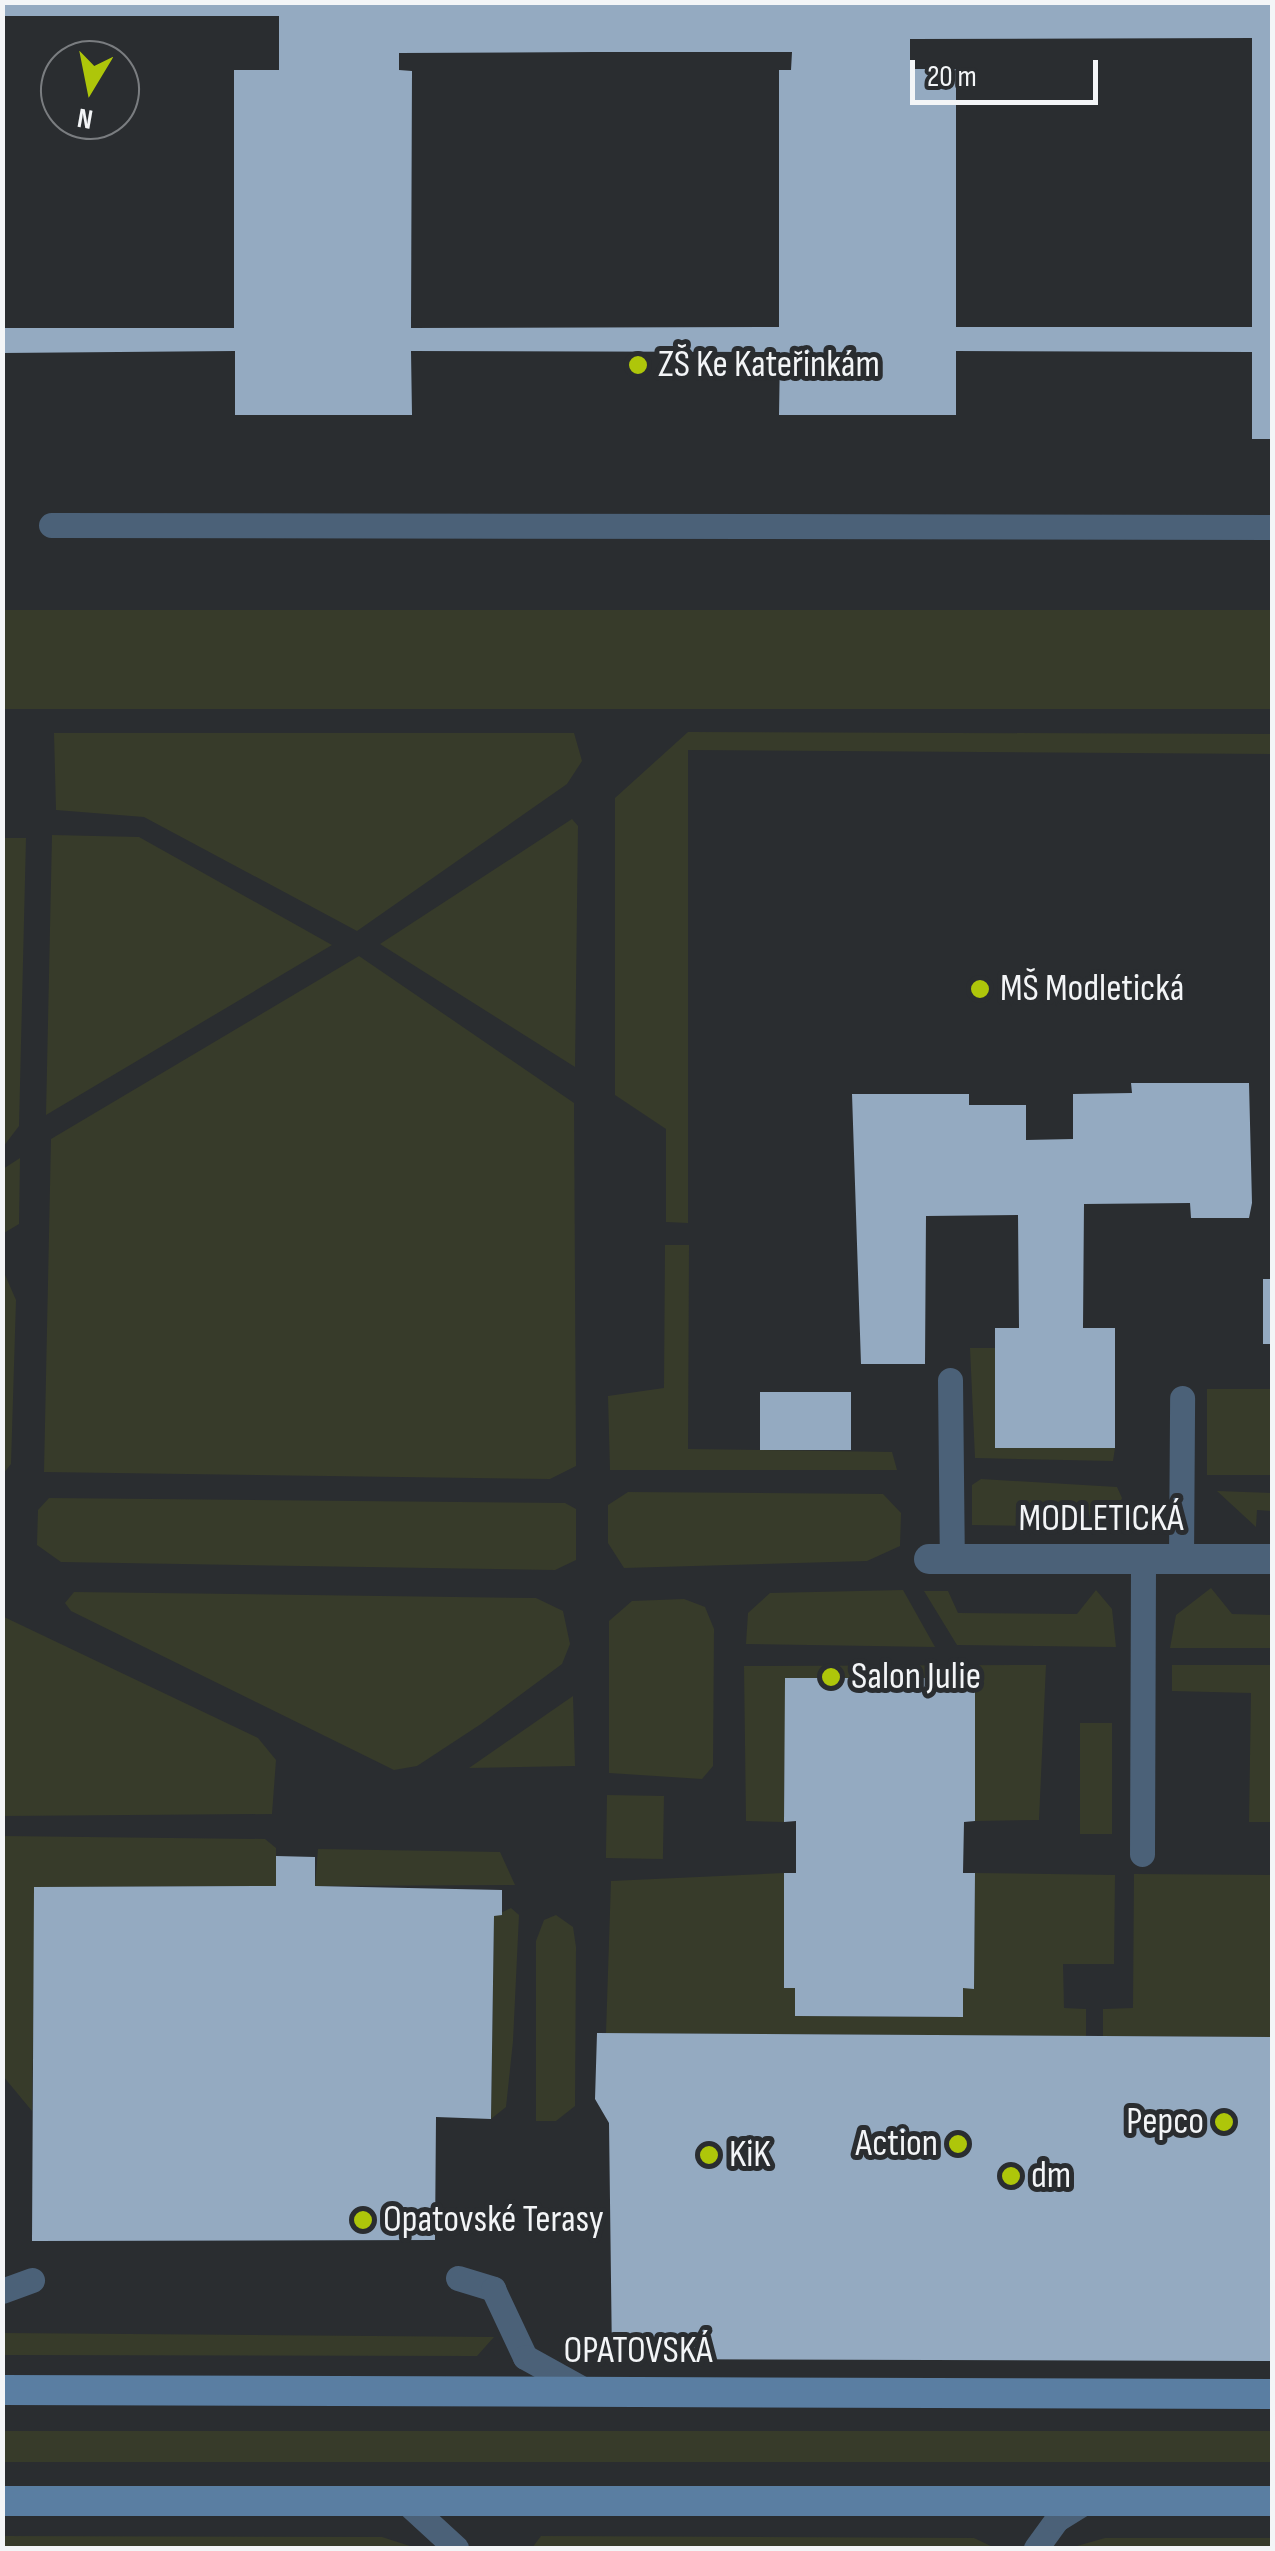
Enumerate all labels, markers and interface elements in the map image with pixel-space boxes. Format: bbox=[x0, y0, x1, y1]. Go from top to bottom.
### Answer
north arrow bbox=[40, 40, 140, 140]
scale bar bbox=[915, 40, 1102, 102]
text: 20 m bbox=[927, 59, 977, 95]
text: N bbox=[75, 101, 95, 136]
place label: ZŠ Ke Kateřinkám bbox=[658, 342, 880, 388]
marker: ZŠ Ke Kateřinkám bbox=[627, 354, 649, 376]
place label: MŠ Modletická bbox=[1000, 966, 1184, 1012]
marker: MŠ Modletická bbox=[969, 978, 991, 1000]
street label: MODLETICKÁ bbox=[1019, 1496, 1183, 1542]
place label: Salon Julie bbox=[851, 1654, 981, 1700]
marker: Salon Julie bbox=[820, 1666, 842, 1688]
place label: Pepco bbox=[1126, 2099, 1204, 2145]
marker: Pepco bbox=[1213, 2111, 1235, 2133]
place label: Action bbox=[856, 2121, 938, 2167]
place label: KiK bbox=[729, 2132, 771, 2178]
marker: Action bbox=[947, 2133, 969, 2155]
marker: KiK bbox=[698, 2144, 720, 2166]
place label: dm bbox=[1031, 2153, 1071, 2199]
marker: dm bbox=[1000, 2165, 1022, 2187]
place label: Opatovské Terasy bbox=[383, 2197, 604, 2243]
marker: Opatovské Terasy bbox=[352, 2209, 374, 2231]
street label: OPATOVSKÁ bbox=[564, 2328, 712, 2374]

